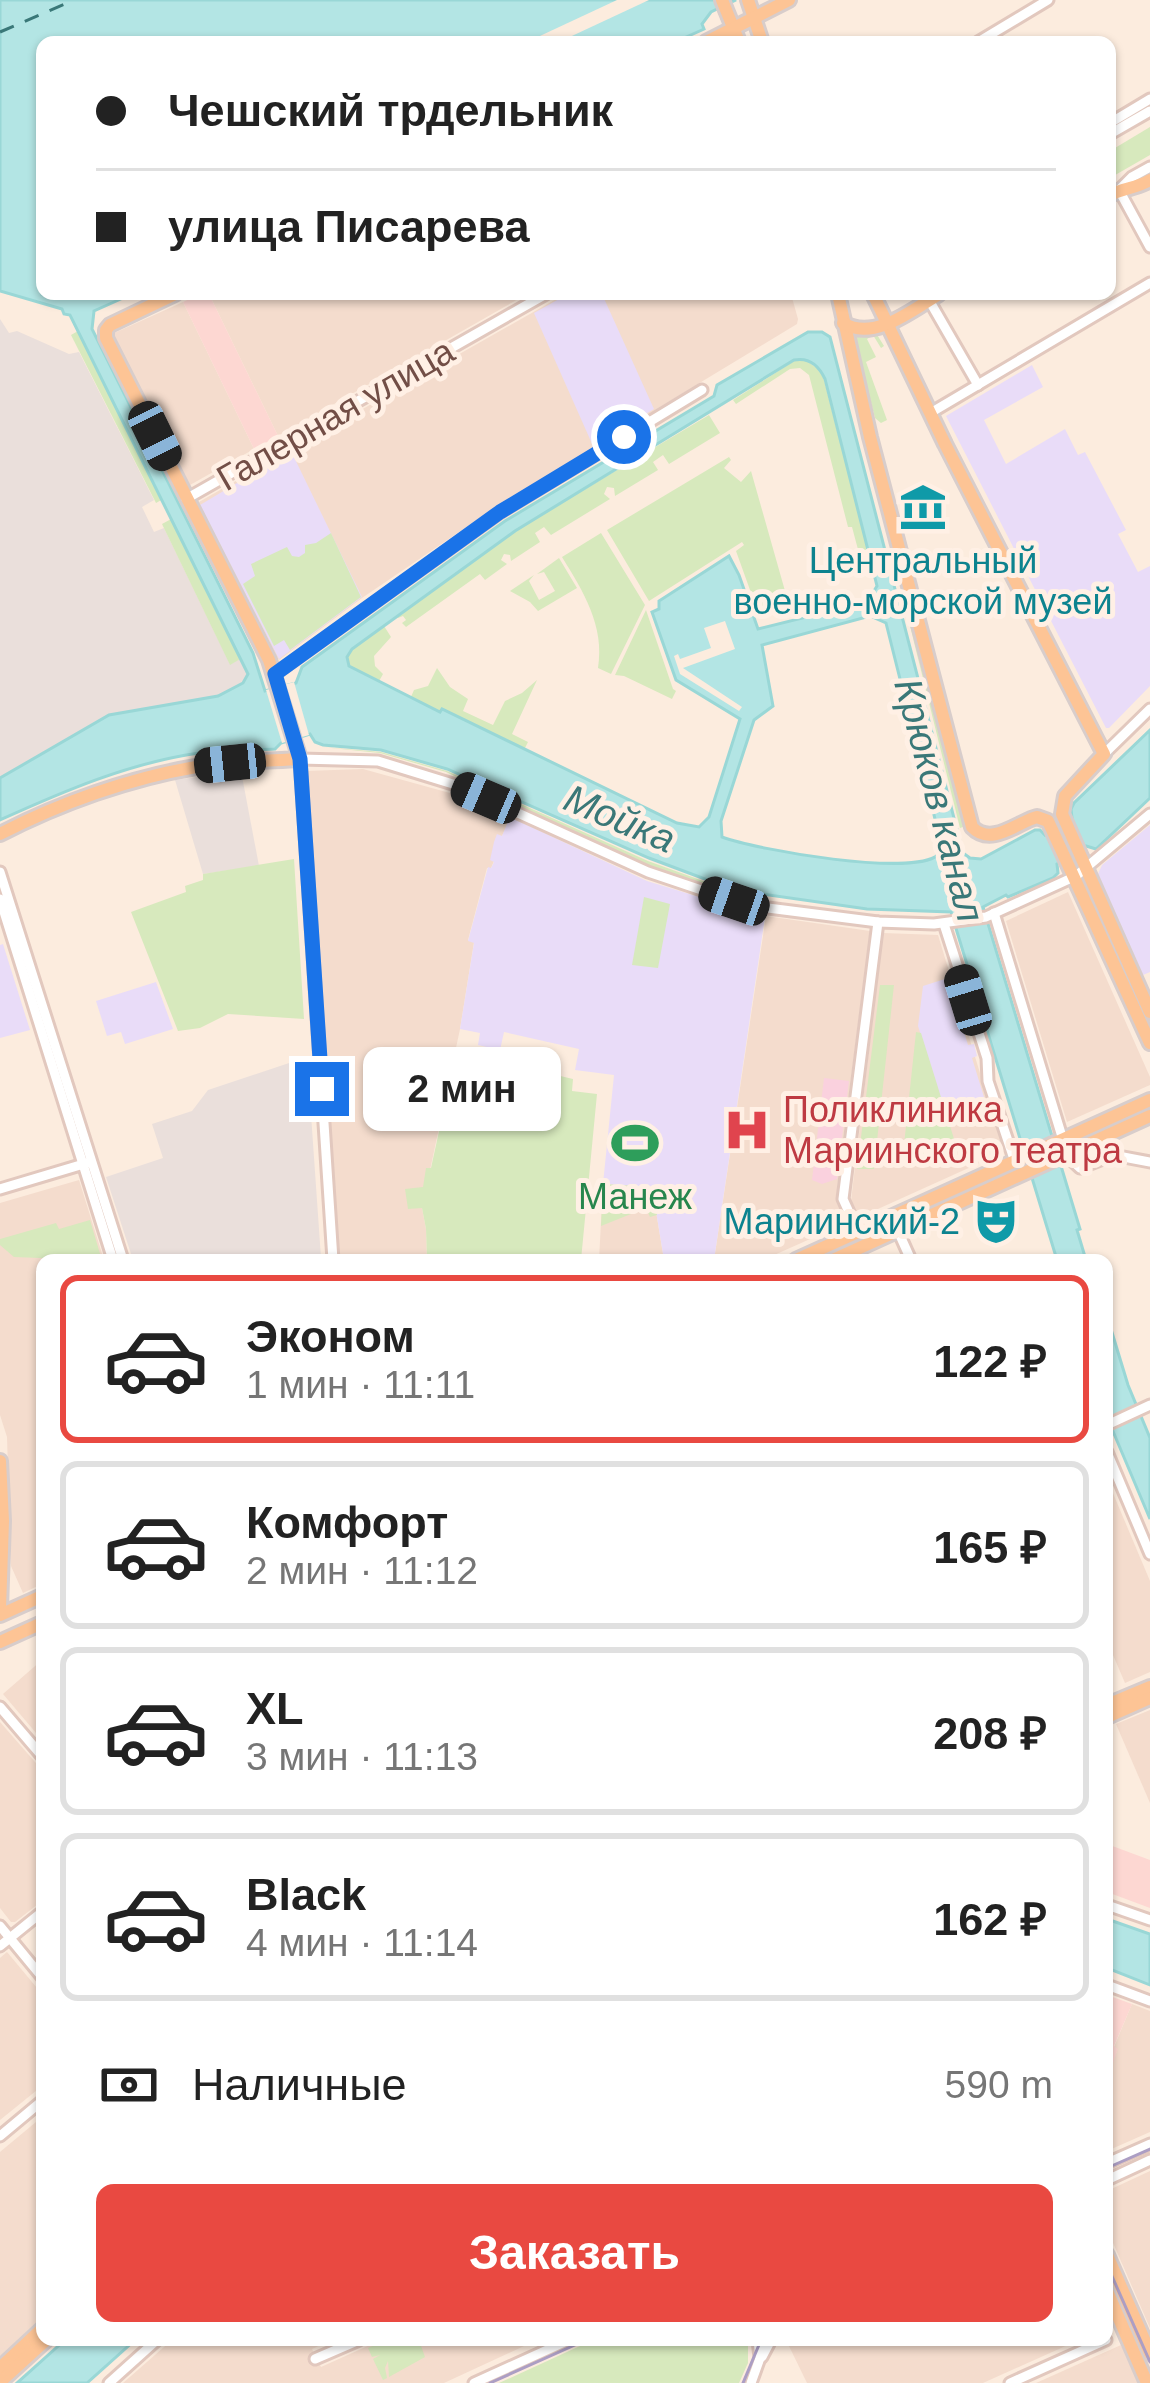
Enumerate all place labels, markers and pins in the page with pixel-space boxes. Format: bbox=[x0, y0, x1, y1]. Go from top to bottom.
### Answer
museum icon: Центральный военно-морской музей bbox=[898, 482, 948, 532]
place label: Центральный военно-морской музей bbox=[733, 540, 1113, 622]
place label: Поликлиника Мариинского театра bbox=[783, 1089, 1123, 1171]
hospital icon: Поликлиника Мариинского театра bbox=[722, 1105, 772, 1155]
sports icon: Манеж bbox=[610, 1118, 660, 1168]
place label: Манеж bbox=[578, 1176, 692, 1217]
theatre icon: Мариинский-2 bbox=[971, 1196, 1021, 1246]
place label: Мариинский-2 bbox=[723, 1201, 960, 1242]

